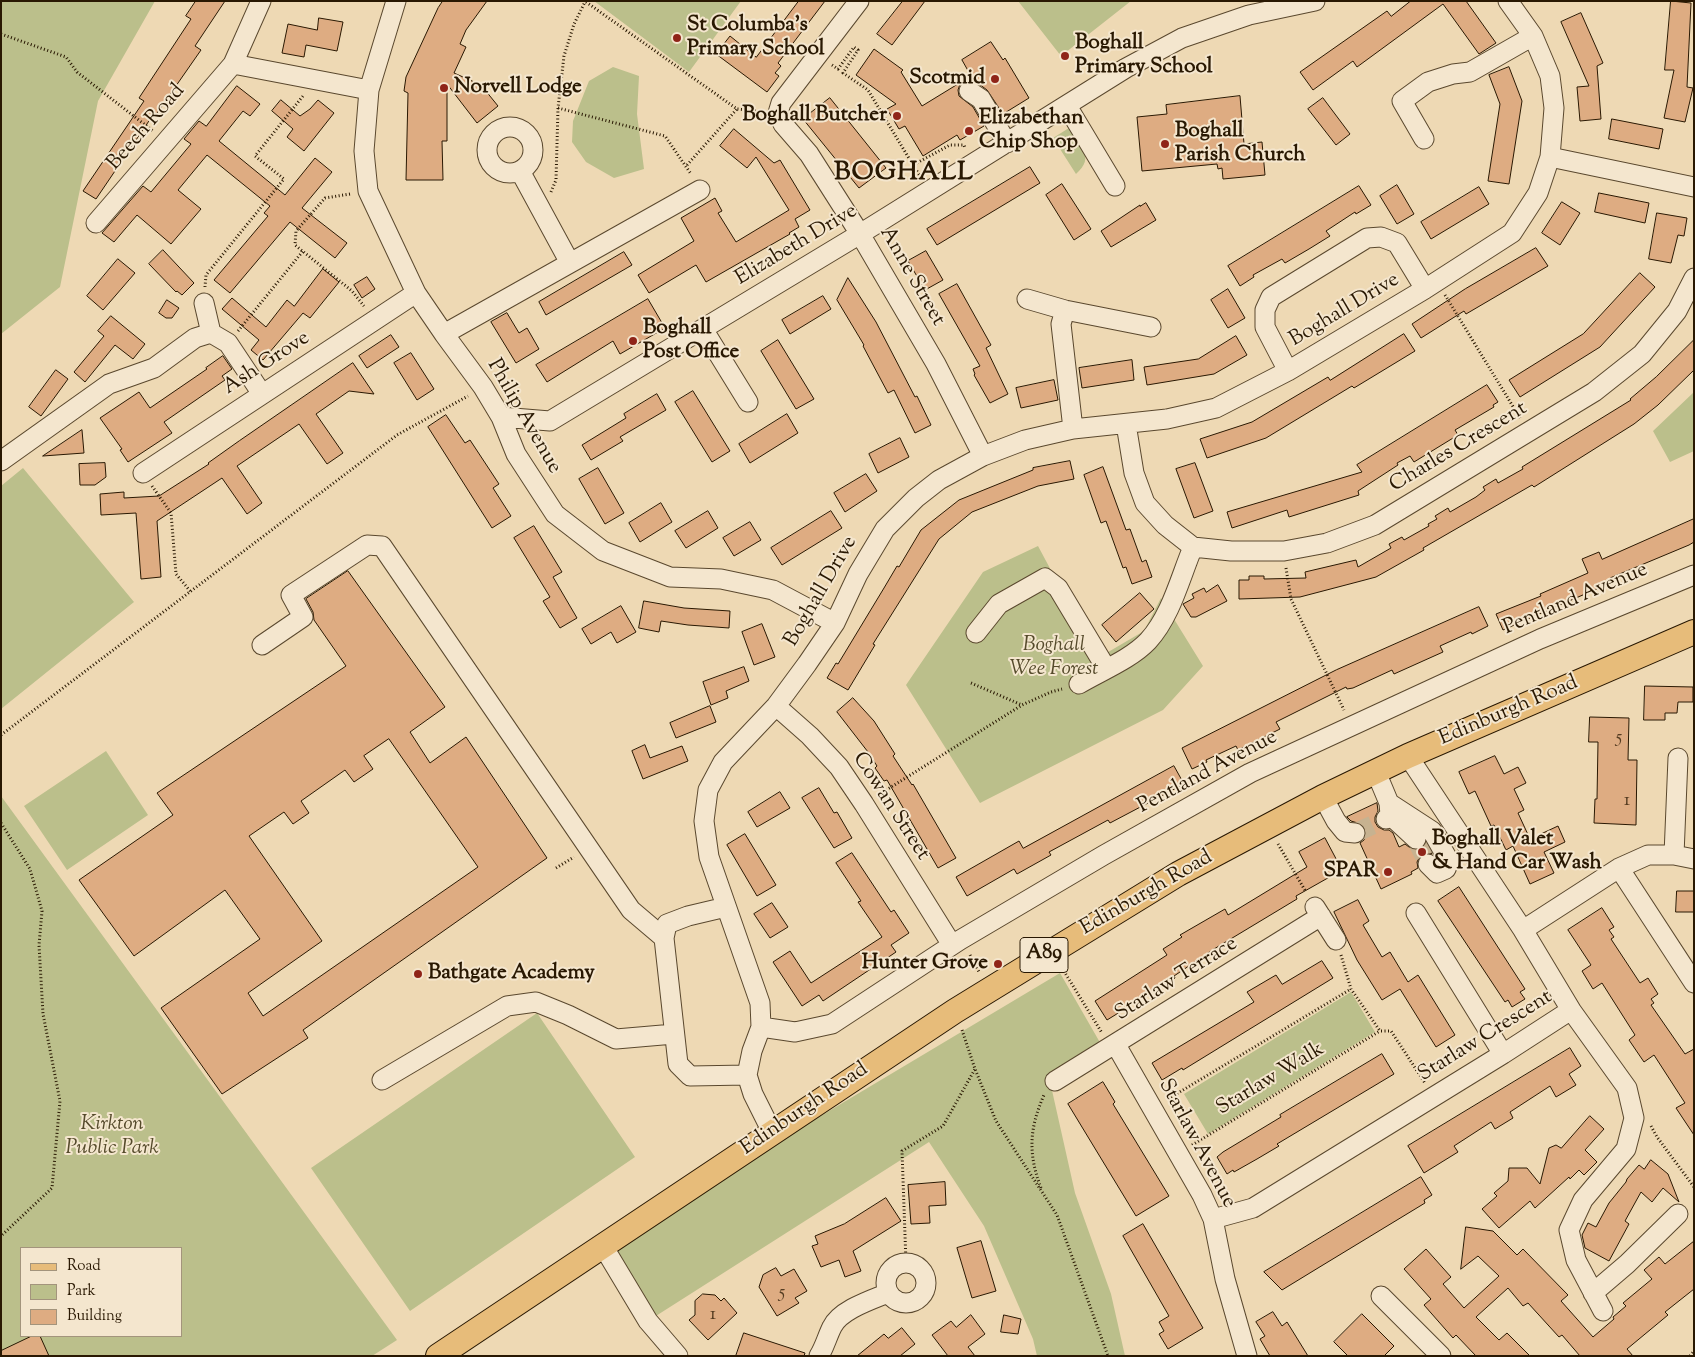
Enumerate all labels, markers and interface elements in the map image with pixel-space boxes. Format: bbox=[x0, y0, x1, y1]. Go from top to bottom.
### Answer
place label: St Columba's Primary School bbox=[687, 13, 825, 63]
place label: Boghall Primary School bbox=[1075, 31, 1213, 81]
marker: St Columba's Primary School bbox=[671, 32, 683, 44]
marker: Boghall Primary School bbox=[1059, 50, 1071, 62]
place label: Scotmid bbox=[909, 66, 985, 92]
marker: Scotmid bbox=[989, 73, 1001, 85]
place label: Norvell Lodge bbox=[454, 75, 582, 101]
street label: Beech Road bbox=[103, 80, 191, 176]
marker: Norvell Lodge bbox=[438, 82, 450, 94]
place label: Boghall Butcher bbox=[742, 103, 887, 129]
place label: Elizabethan Chip Shop bbox=[979, 106, 1084, 156]
marker: Boghall Butcher bbox=[891, 110, 903, 122]
place label: Boghall Parish Church bbox=[1175, 119, 1306, 169]
marker: Elizabethan Chip Shop bbox=[963, 125, 975, 137]
marker: Boghall Parish Church bbox=[1159, 138, 1171, 150]
district label: BOGHALL bbox=[833, 159, 975, 191]
street label: Elizabeth Drive bbox=[732, 200, 862, 292]
street label: Anne Street bbox=[873, 223, 949, 331]
street label: Boghall Drive bbox=[1285, 268, 1405, 354]
place label: Boghall Post Office bbox=[643, 316, 739, 366]
street label: Ash Grove bbox=[219, 327, 315, 401]
marker: Boghall Post Office bbox=[627, 335, 639, 347]
street label: Philip Avenue bbox=[480, 355, 566, 479]
street label: Charles Crescent bbox=[1386, 397, 1532, 499]
street label: Boghall Drive bbox=[780, 532, 864, 652]
street label: Pentland Avenue bbox=[1500, 558, 1652, 642]
park label: Boghall Wee Forest bbox=[1010, 633, 1098, 683]
street label: Edinburgh Road bbox=[1436, 671, 1582, 753]
street label: Pentland Avenue bbox=[1134, 726, 1282, 820]
house number: 5 bbox=[1616, 728, 1622, 750]
street label: Cowan Street bbox=[846, 748, 934, 866]
house number: 1 bbox=[1624, 791, 1630, 813]
place label: Boghall Valet & Hand Car Wash bbox=[1432, 827, 1602, 877]
street label: Edinburgh Road bbox=[1076, 846, 1218, 942]
marker: Boghall Valet & Hand Car Wash bbox=[1416, 846, 1428, 858]
place label: SPAR bbox=[1323, 859, 1378, 885]
marker: SPAR bbox=[1382, 866, 1394, 878]
street label: Starlaw Terrace bbox=[1111, 932, 1243, 1028]
road number: A89 bbox=[1020, 938, 1068, 972]
place label: Hunter Grove bbox=[862, 951, 988, 977]
marker: Hunter Grove bbox=[992, 958, 1004, 970]
place label: Bathgate Academy bbox=[428, 961, 595, 987]
marker: Bathgate Academy bbox=[412, 968, 424, 980]
street label: Starlaw Crescent bbox=[1414, 986, 1558, 1088]
street label: Starlaw Walk bbox=[1212, 1038, 1330, 1122]
street label: Edinburgh Road bbox=[736, 1058, 874, 1162]
street label: Starlaw Avenue bbox=[1151, 1075, 1241, 1213]
park label: Kirkton Public Park bbox=[65, 1112, 159, 1162]
legend bbox=[20, 1247, 182, 1337]
text: Road bbox=[67, 1256, 101, 1277]
text: Park bbox=[67, 1281, 96, 1302]
house number: 5 bbox=[779, 1283, 785, 1305]
house number: 1 bbox=[710, 1305, 716, 1327]
text: Building bbox=[67, 1306, 122, 1327]

